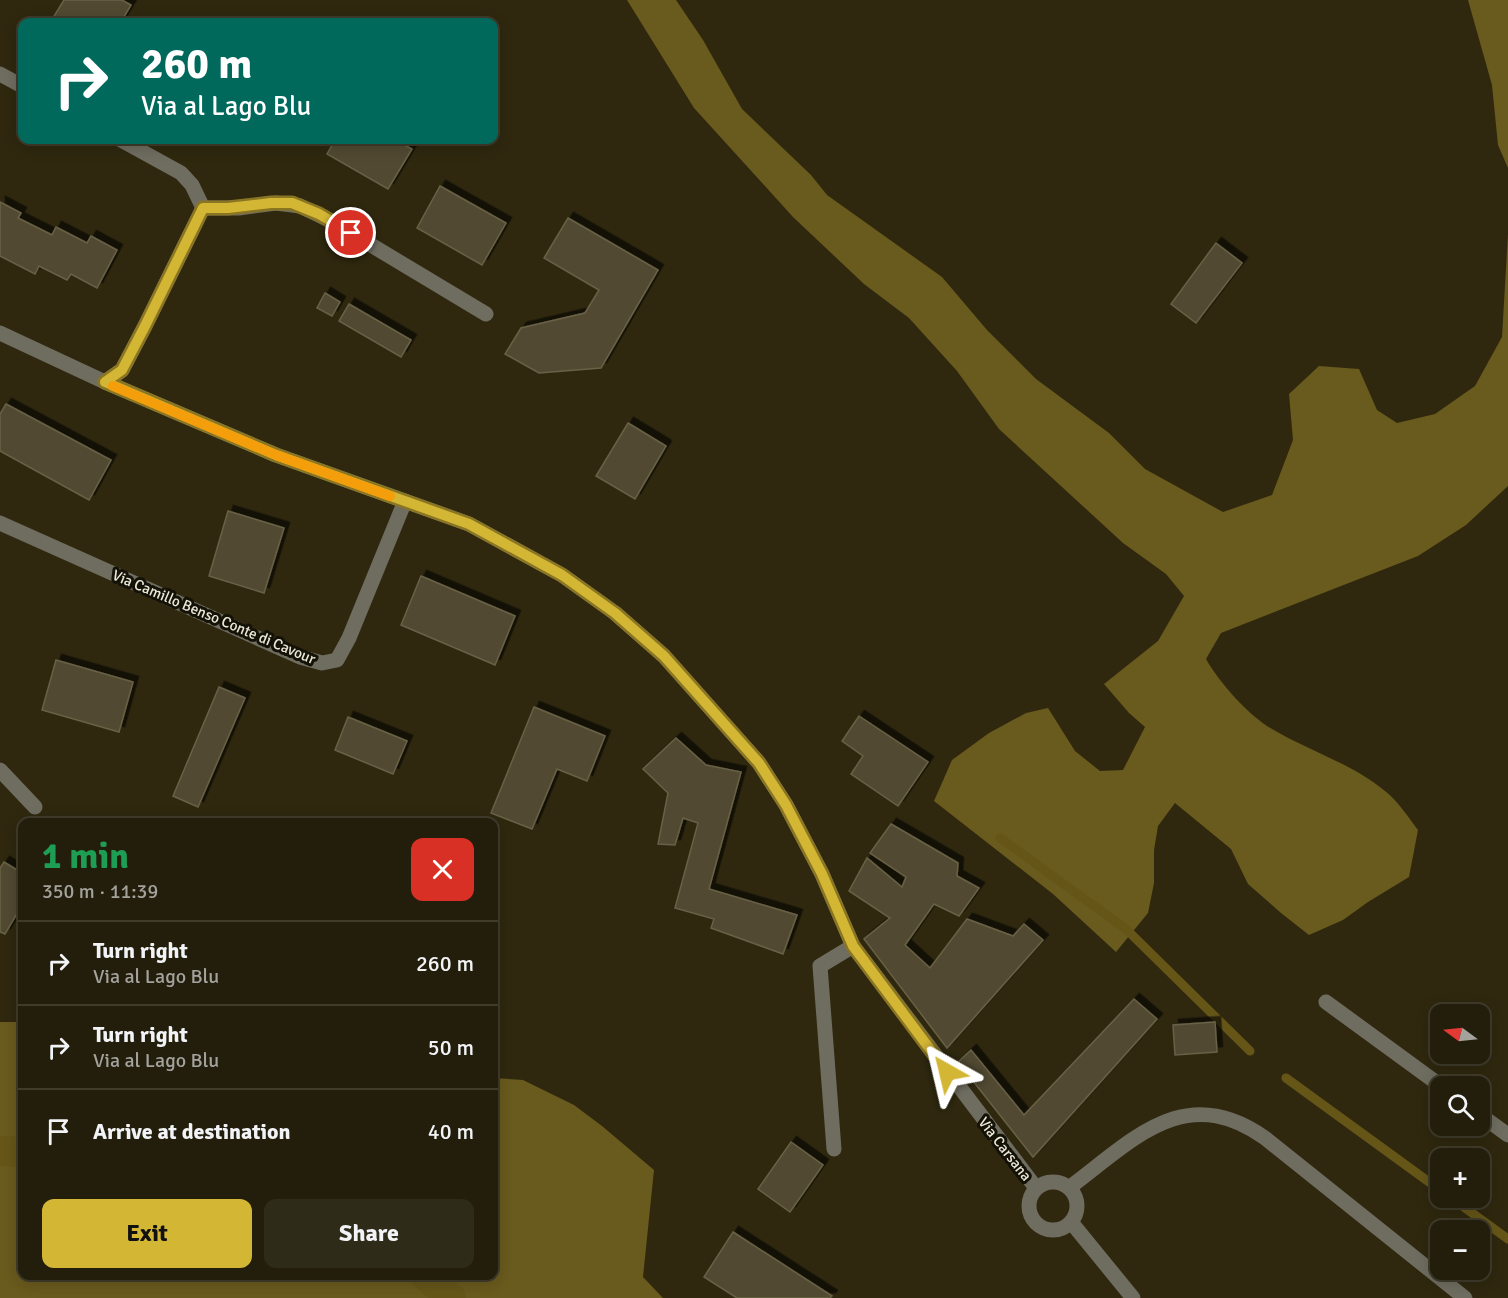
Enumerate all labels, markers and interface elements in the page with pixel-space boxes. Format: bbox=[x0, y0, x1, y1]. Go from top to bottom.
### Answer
text: 260 m bbox=[141, 39, 252, 90]
icon: right bbox=[42, 42, 120, 120]
text: Via al Lago Blu bbox=[141, 90, 311, 123]
pin bbox=[325, 207, 376, 258]
icon: arrive bbox=[334, 216, 367, 249]
street label: Via Camillo Benso Conte di Cavour bbox=[110, 566, 319, 668]
text: 1 min bbox=[42, 834, 129, 879]
button: close bbox=[411, 838, 474, 901]
text: 350 m · 11:39 bbox=[42, 879, 158, 904]
text: Turn right bbox=[93, 937, 188, 964]
icon: right bbox=[42, 947, 75, 980]
text: 260 m bbox=[416, 950, 474, 977]
text: Via al Lago Blu bbox=[93, 964, 219, 989]
north arrow bbox=[1430, 1004, 1490, 1064]
map controls bbox=[1430, 1004, 1490, 1280]
text: Turn right bbox=[93, 1021, 188, 1048]
icon: right bbox=[42, 1031, 75, 1064]
text: 50 m bbox=[428, 1034, 474, 1061]
position arrow bbox=[915, 1040, 979, 1104]
text: Via al Lago Blu bbox=[93, 1048, 219, 1073]
button: search bbox=[1430, 1076, 1490, 1136]
street label: Via Carsana bbox=[975, 1114, 1035, 1184]
icon: arrive bbox=[42, 1115, 75, 1148]
text: Arrive at destination bbox=[93, 1118, 290, 1145]
text: 40 m bbox=[428, 1118, 474, 1145]
button: + bbox=[1430, 1148, 1490, 1208]
button: Exit bbox=[42, 1199, 252, 1268]
button: Share bbox=[264, 1199, 474, 1268]
button: − bbox=[1430, 1220, 1490, 1280]

